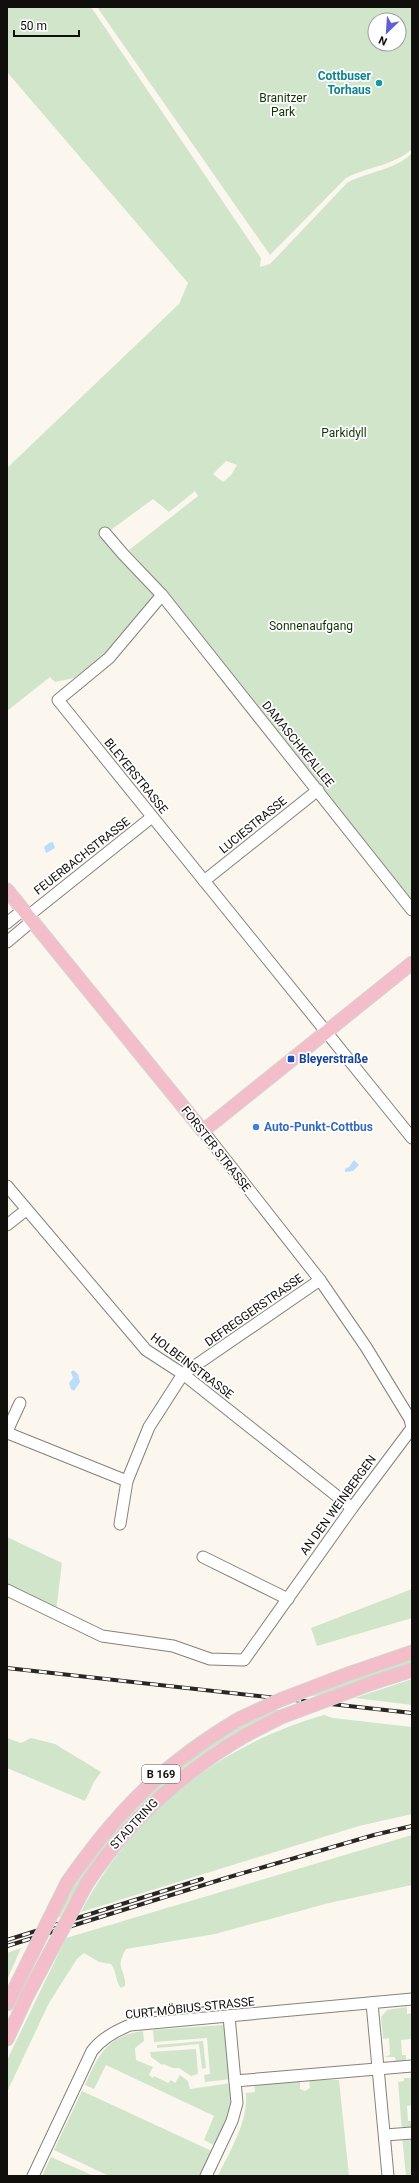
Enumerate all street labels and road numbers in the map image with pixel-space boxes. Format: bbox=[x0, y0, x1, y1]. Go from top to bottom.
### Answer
street label: DAMASCHKEALLEE bbox=[259, 698, 337, 790]
street label: BLEYERSTRASSE bbox=[101, 736, 171, 817]
street label: LUCIESTRASSE bbox=[217, 794, 290, 856]
street label: FEUERBACHSTRASSE bbox=[31, 814, 133, 898]
street label: FORSTER STRASSE bbox=[178, 1104, 254, 1195]
street label: DEFREGGERSTRASSE bbox=[202, 1271, 306, 1349]
street label: HOLBEINSTRASSE bbox=[148, 1330, 236, 1402]
street label: AN DEN WEINBERGEN bbox=[297, 1452, 379, 1558]
road number: B 169 bbox=[142, 1765, 180, 1783]
street label: STADTRING bbox=[107, 1796, 161, 1852]
street label: CURT-MÖBIUS-STRASSE bbox=[125, 1993, 256, 2022]

